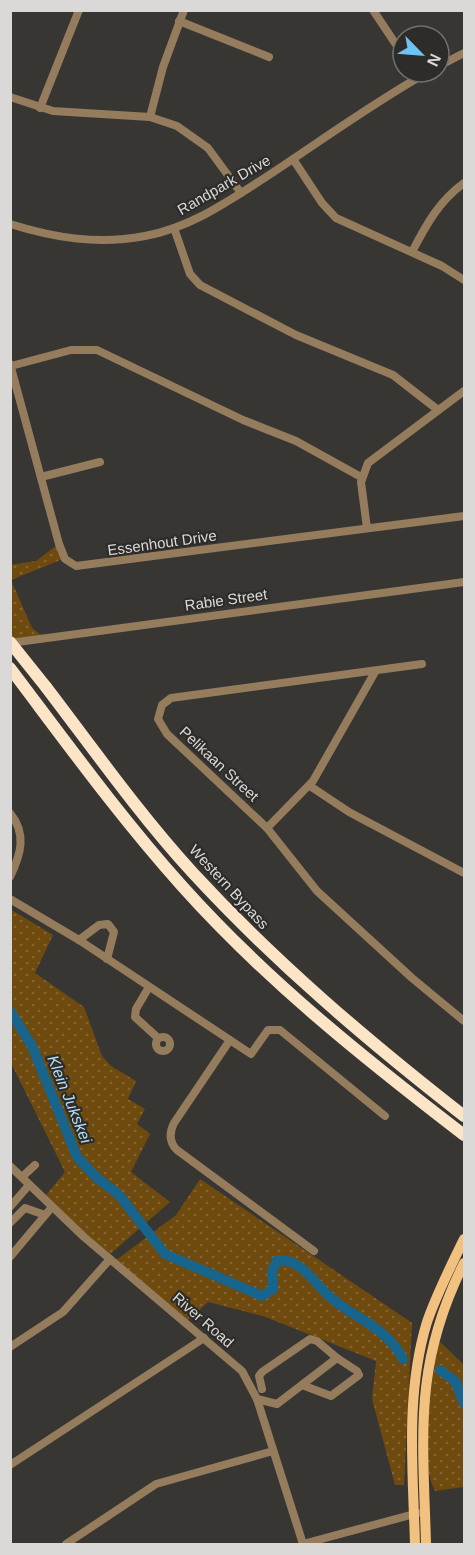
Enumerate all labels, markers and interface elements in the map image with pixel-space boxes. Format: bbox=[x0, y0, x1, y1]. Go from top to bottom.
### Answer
north arrow bbox=[391, 24, 451, 84]
text: N bbox=[424, 51, 444, 69]
street label: Randpark Drive bbox=[174, 151, 273, 218]
street label: Essenhout Drive bbox=[106, 526, 218, 559]
street label: Rabie Street bbox=[183, 585, 269, 614]
street label: Pelikaan Street bbox=[176, 723, 263, 805]
street label: Western Bypass bbox=[186, 841, 273, 932]
water label: Klein Jukskei bbox=[44, 1053, 95, 1146]
street label: River Road bbox=[169, 1289, 237, 1351]

